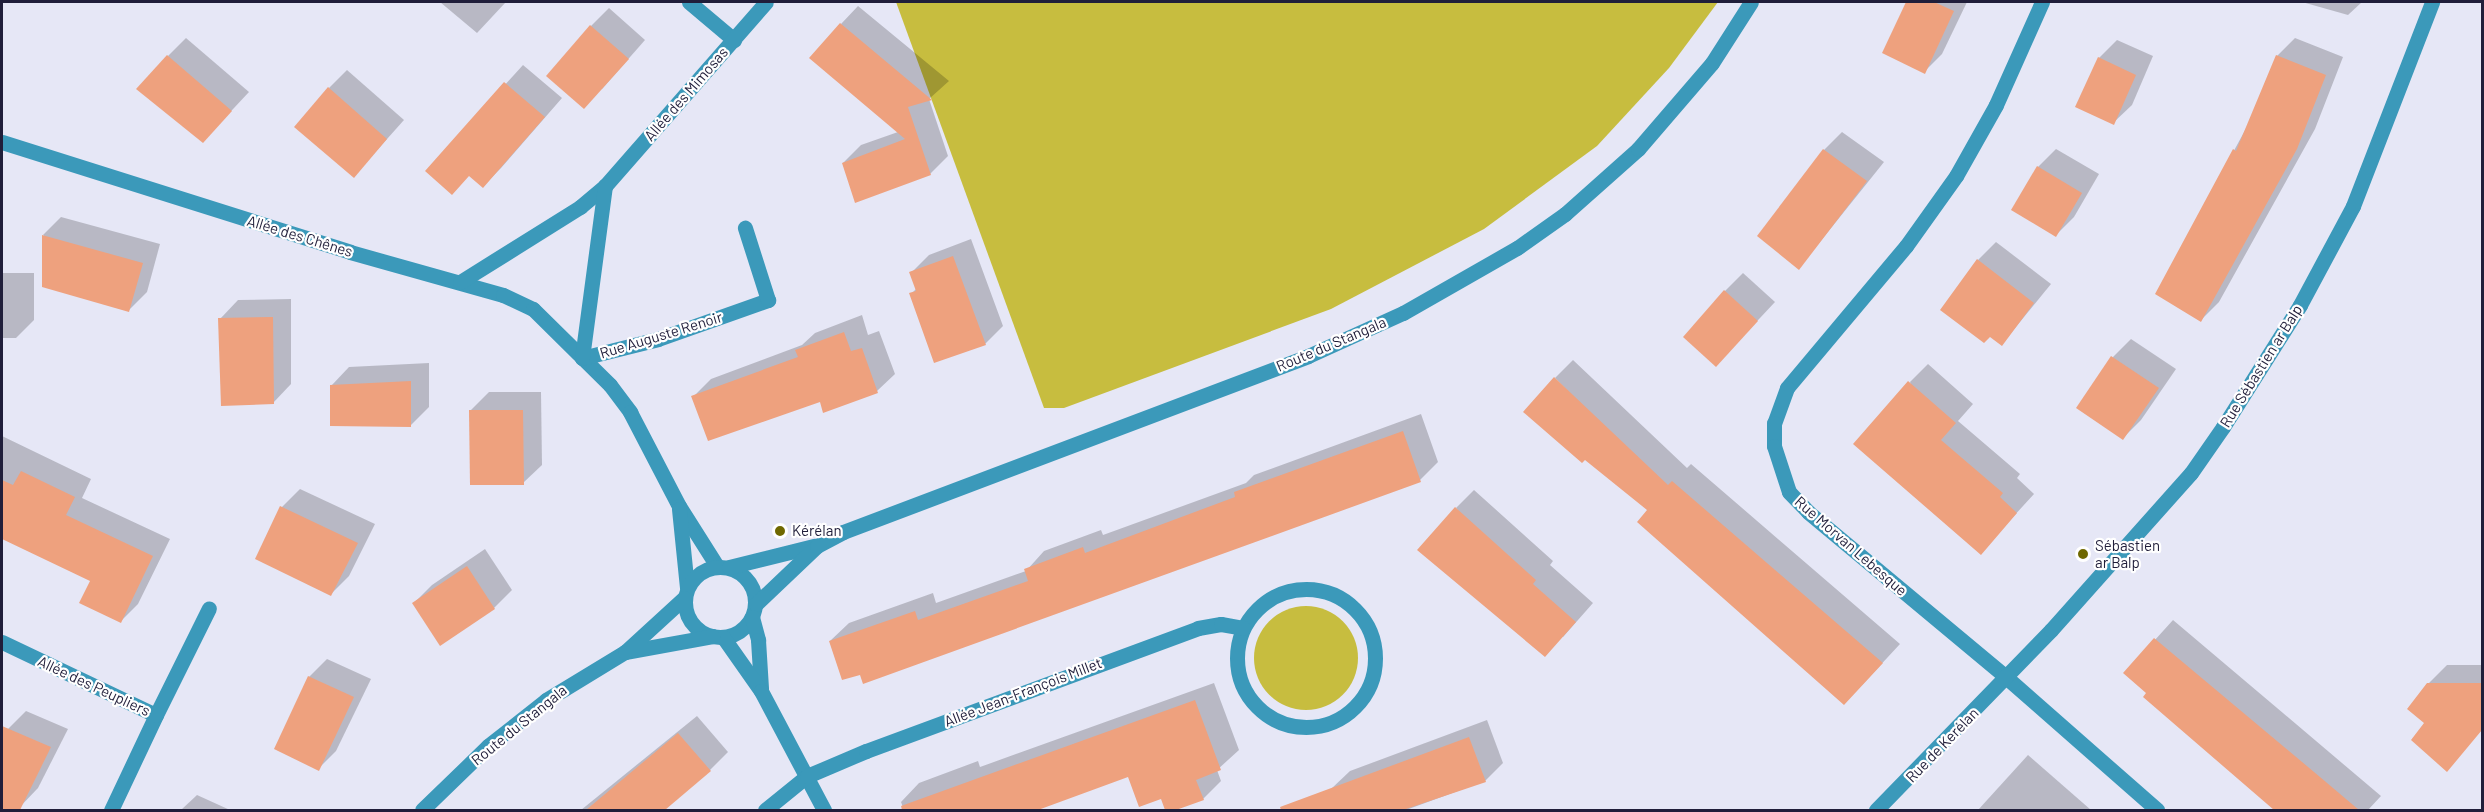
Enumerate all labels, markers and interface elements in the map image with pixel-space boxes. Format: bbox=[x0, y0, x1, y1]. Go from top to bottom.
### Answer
street label: Allée des Mimosas bbox=[640, 43, 732, 145]
street label: Allée des Chênes bbox=[245, 211, 355, 261]
street label: Rue Sébastien ar Balp bbox=[2216, 301, 2306, 431]
street label: Rue Auguste Renoir bbox=[597, 308, 725, 362]
street label: Route du Stangala bbox=[1273, 313, 1389, 375]
street label: Rue Morvan Lebesque bbox=[1791, 492, 1911, 600]
place label: Kérélan bbox=[792, 522, 842, 540]
marker: Kérélan bbox=[773, 524, 787, 538]
place label: Sébastien ar Balp bbox=[2095, 536, 2160, 571]
marker: Sébastien ar Balp bbox=[2076, 547, 2090, 561]
street label: Allée des Peupliers bbox=[35, 652, 153, 720]
street label: Allée Jean-François Millet bbox=[942, 654, 1104, 730]
street label: Route du Stangala bbox=[468, 681, 570, 769]
street label: Rue de Kerélan bbox=[1902, 704, 1982, 786]

